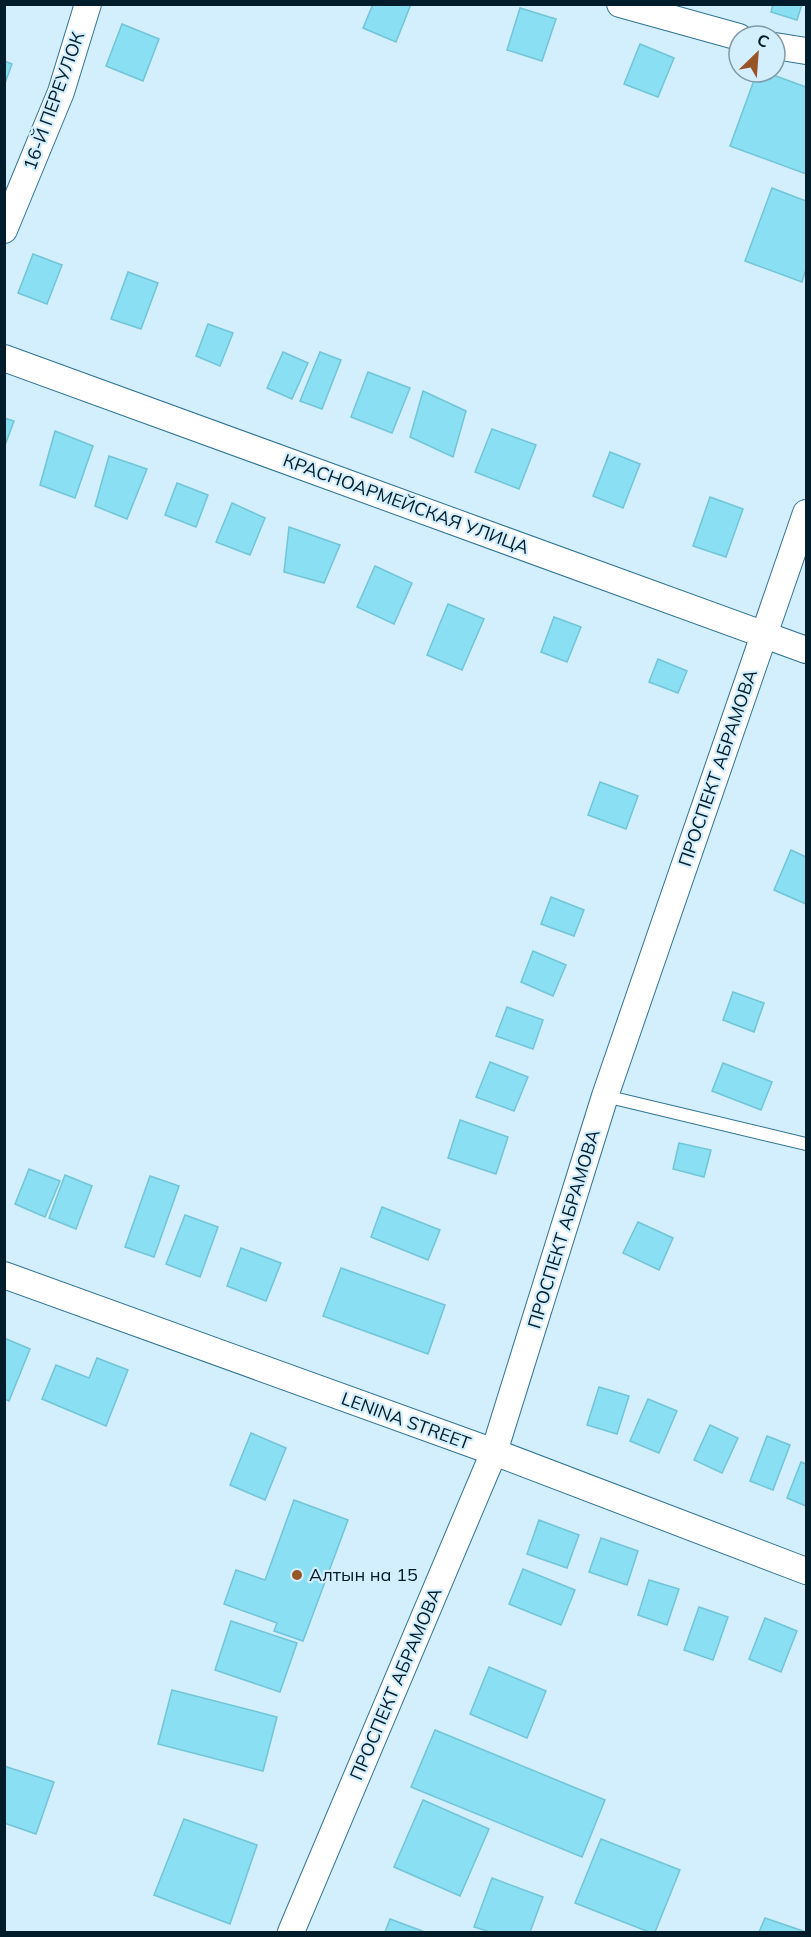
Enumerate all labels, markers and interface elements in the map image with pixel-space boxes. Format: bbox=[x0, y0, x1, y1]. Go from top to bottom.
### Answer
north arrow bbox=[727, 24, 787, 84]
street label: 16-Й ПЕРЕУЛОК bbox=[18, 28, 89, 173]
text: С bbox=[754, 29, 773, 52]
street label: КРАСНОАРМЕЙСКАЯ УЛИЦА bbox=[280, 448, 532, 559]
street label: ПРОСПЕКТ АБРАМОВА bbox=[673, 666, 762, 869]
street label: ПРОСПЕКТ АБРАМОВА bbox=[522, 1127, 605, 1331]
street label: LENINA STREET bbox=[338, 1386, 474, 1455]
place label: Алтын на 15 bbox=[309, 1563, 418, 1586]
marker: Алтын на 15 bbox=[290, 1568, 304, 1582]
street label: ПРОСПЕКТ АБРАМОВА bbox=[345, 1584, 447, 1784]

